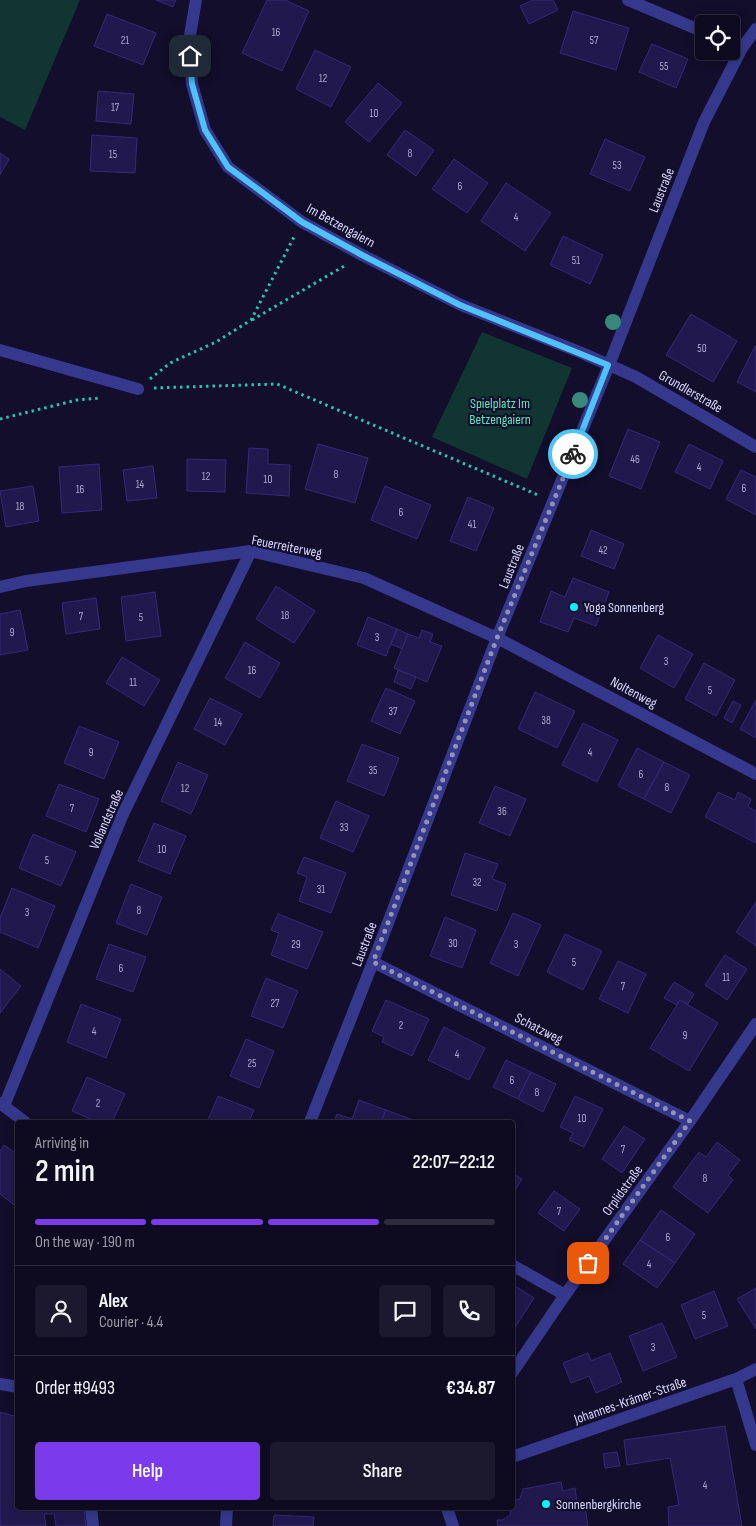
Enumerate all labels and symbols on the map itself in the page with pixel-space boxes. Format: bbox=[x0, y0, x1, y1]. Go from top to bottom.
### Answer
house number: 16 bbox=[272, 26, 281, 39]
house number: 21 bbox=[121, 34, 129, 47]
house number: 57 bbox=[590, 34, 599, 47]
pin bbox=[169, 35, 211, 77]
house number: 55 bbox=[660, 60, 668, 73]
house number: 12 bbox=[319, 72, 328, 85]
house number: 17 bbox=[111, 101, 120, 114]
house number: 10 bbox=[370, 107, 378, 120]
house number: 8 bbox=[408, 147, 413, 160]
house number: 15 bbox=[109, 148, 117, 161]
house number: 53 bbox=[612, 159, 622, 172]
street label: Laustraße bbox=[645, 165, 678, 215]
house number: 6 bbox=[458, 180, 463, 193]
street label: Im Betzengaiern bbox=[304, 200, 378, 251]
house number: 4 bbox=[514, 211, 519, 224]
house number: 51 bbox=[572, 254, 580, 267]
house number: 50 bbox=[697, 342, 707, 355]
street label: Grundlerstraße bbox=[656, 366, 726, 416]
park label: Spielplatz Im Betzengaiern bbox=[469, 395, 531, 428]
courier bbox=[548, 429, 598, 479]
house number: 46 bbox=[630, 453, 640, 466]
house number: 4 bbox=[697, 461, 702, 474]
house number: 8 bbox=[334, 468, 339, 481]
house number: 12 bbox=[202, 470, 211, 483]
house number: 10 bbox=[264, 473, 272, 486]
house number: 14 bbox=[136, 478, 145, 491]
house number: 6 bbox=[742, 482, 747, 495]
house number: 16 bbox=[76, 483, 85, 496]
house number: 18 bbox=[16, 500, 25, 513]
house number: 6 bbox=[399, 506, 404, 519]
house number: 41 bbox=[468, 518, 476, 531]
street label: Feuerreiterweg bbox=[250, 531, 324, 562]
street label: Laustraße bbox=[495, 541, 528, 591]
house number: 42 bbox=[598, 544, 608, 557]
place label: Yoga Sonnenberg bbox=[584, 599, 664, 616]
marker: Yoga Sonnenberg bbox=[568, 601, 580, 613]
house number: 18 bbox=[281, 609, 290, 622]
house number: 7 bbox=[79, 610, 84, 623]
house number: 5 bbox=[139, 611, 143, 624]
house number: 9 bbox=[10, 626, 15, 639]
house number: 3 bbox=[375, 631, 380, 644]
house number: 3 bbox=[664, 655, 669, 668]
house number: 16 bbox=[248, 664, 257, 677]
street label: Noltenweg bbox=[608, 673, 660, 712]
house number: 11 bbox=[129, 676, 137, 689]
house number: 5 bbox=[708, 684, 712, 697]
house number: 37 bbox=[388, 705, 398, 718]
house number: 38 bbox=[541, 714, 551, 727]
house number: 14 bbox=[214, 716, 223, 729]
house number: 9 bbox=[89, 746, 94, 759]
house number: 4 bbox=[588, 746, 593, 759]
house number: 35 bbox=[368, 764, 378, 777]
house number: 6 bbox=[639, 768, 644, 781]
house number: 8 bbox=[665, 781, 670, 794]
house number: 12 bbox=[181, 782, 190, 795]
street label: Vollandstraße bbox=[86, 786, 127, 852]
house number: 7 bbox=[70, 802, 75, 815]
house number: 36 bbox=[497, 805, 507, 818]
house number: 33 bbox=[339, 821, 349, 834]
house number: 10 bbox=[158, 843, 166, 856]
house number: 5 bbox=[45, 854, 49, 867]
house number: 32 bbox=[472, 876, 482, 889]
house number: 31 bbox=[317, 883, 325, 896]
house number: 8 bbox=[137, 904, 142, 917]
house number: 3 bbox=[25, 906, 30, 919]
street label: Laustraße bbox=[348, 919, 381, 969]
house number: 30 bbox=[448, 937, 458, 950]
house number: 29 bbox=[291, 938, 301, 951]
house number: 3 bbox=[514, 938, 519, 951]
house number: 5 bbox=[572, 956, 576, 969]
house number: 6 bbox=[119, 962, 124, 975]
house number: 11 bbox=[722, 971, 730, 984]
house number: 7 bbox=[621, 980, 626, 993]
house number: 27 bbox=[271, 997, 280, 1010]
street label: Schatzweg bbox=[512, 1009, 566, 1048]
house number: 2 bbox=[399, 1019, 404, 1032]
house number: 4 bbox=[92, 1025, 97, 1038]
house number: 9 bbox=[683, 1029, 688, 1042]
house number: 4 bbox=[455, 1048, 460, 1061]
house number: 25 bbox=[248, 1057, 256, 1070]
house number: 6 bbox=[510, 1074, 515, 1087]
house number: 8 bbox=[535, 1086, 540, 1099]
house number: 2 bbox=[96, 1097, 101, 1110]
house number: 10 bbox=[578, 1112, 586, 1125]
house number: 7 bbox=[621, 1143, 626, 1156]
street label: Orplidstraße bbox=[598, 1162, 646, 1219]
house number: 8 bbox=[703, 1172, 708, 1185]
house number: 7 bbox=[557, 1205, 562, 1218]
house number: 6 bbox=[666, 1231, 671, 1244]
pin bbox=[567, 1242, 609, 1284]
house number: 4 bbox=[647, 1258, 652, 1271]
house number: 5 bbox=[702, 1309, 706, 1322]
house number: 3 bbox=[651, 1341, 656, 1354]
street label: Johannes-Krämer-Straße bbox=[571, 1373, 689, 1428]
house number: 4 bbox=[703, 1479, 708, 1492]
place label: Sonnenbergkirche bbox=[556, 1496, 641, 1513]
marker: Sonnenbergkirche bbox=[540, 1498, 552, 1510]

